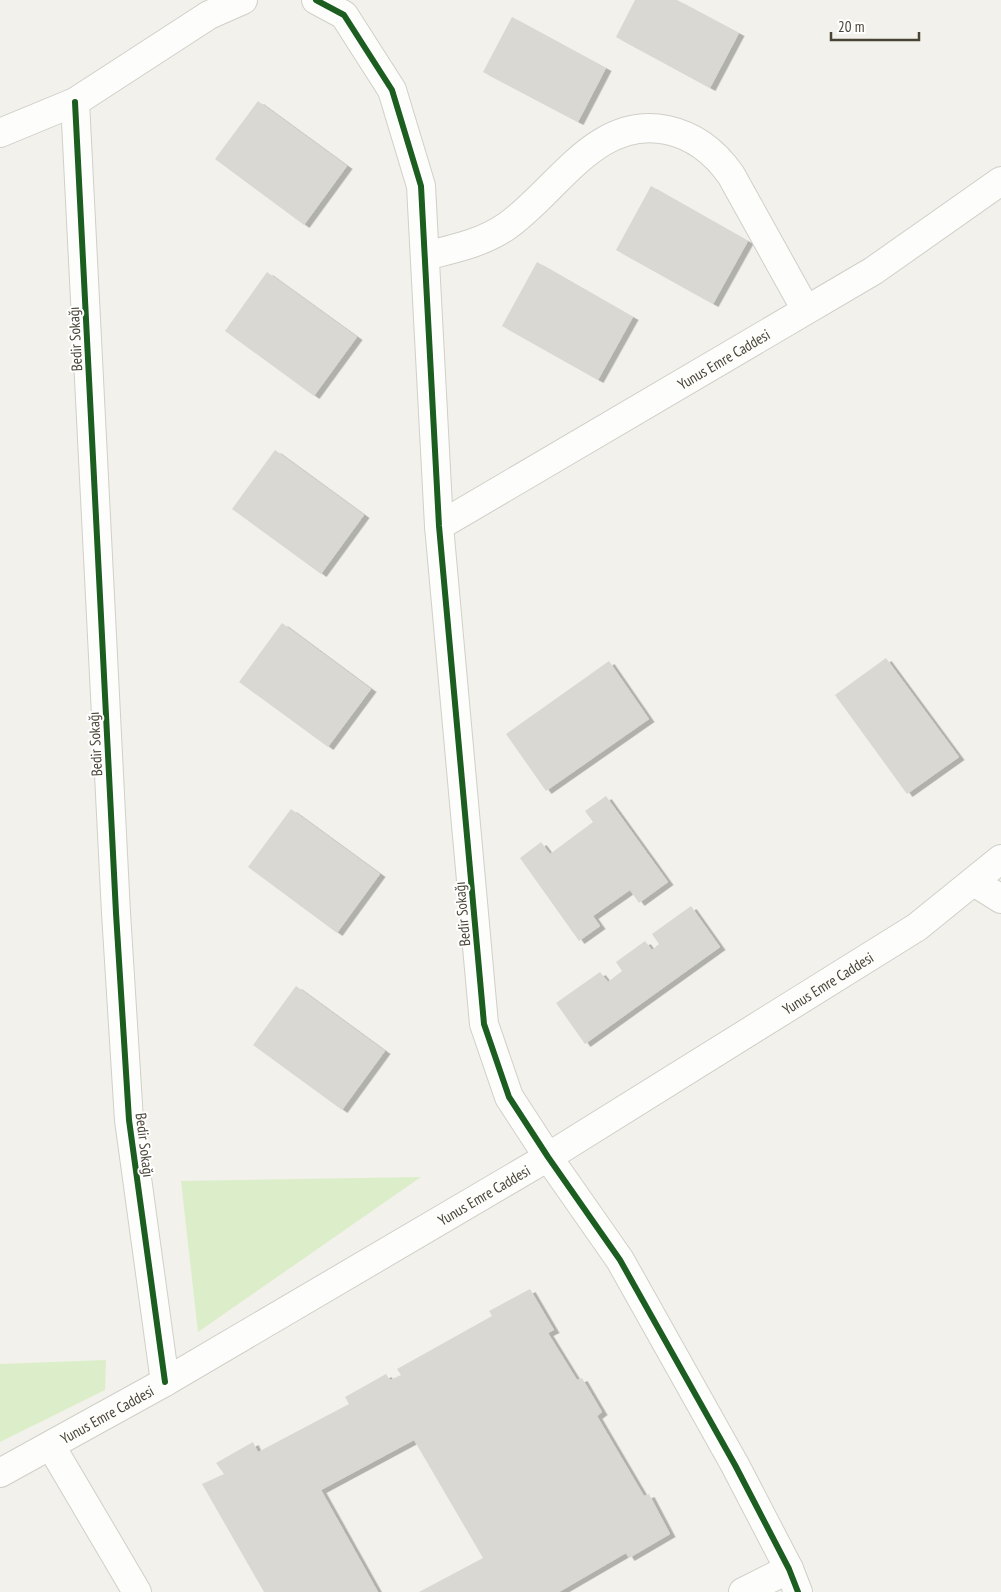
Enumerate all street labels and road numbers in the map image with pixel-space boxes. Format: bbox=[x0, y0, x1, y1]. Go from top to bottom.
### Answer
street label: Bedir Sokağı bbox=[64, 306, 86, 372]
street label: Yunus Emre Caddesi bbox=[674, 324, 773, 393]
street label: Bedir Sokağı bbox=[84, 711, 106, 777]
street label: Bedir Sokağı bbox=[450, 881, 474, 947]
street label: Yunus Emre Caddesi bbox=[778, 947, 877, 1018]
street label: Bedir Sokağı bbox=[132, 1112, 158, 1178]
street label: Yunus Emre Caddesi bbox=[434, 1160, 533, 1229]
street label: Yunus Emre Caddesi bbox=[57, 1381, 157, 1447]

